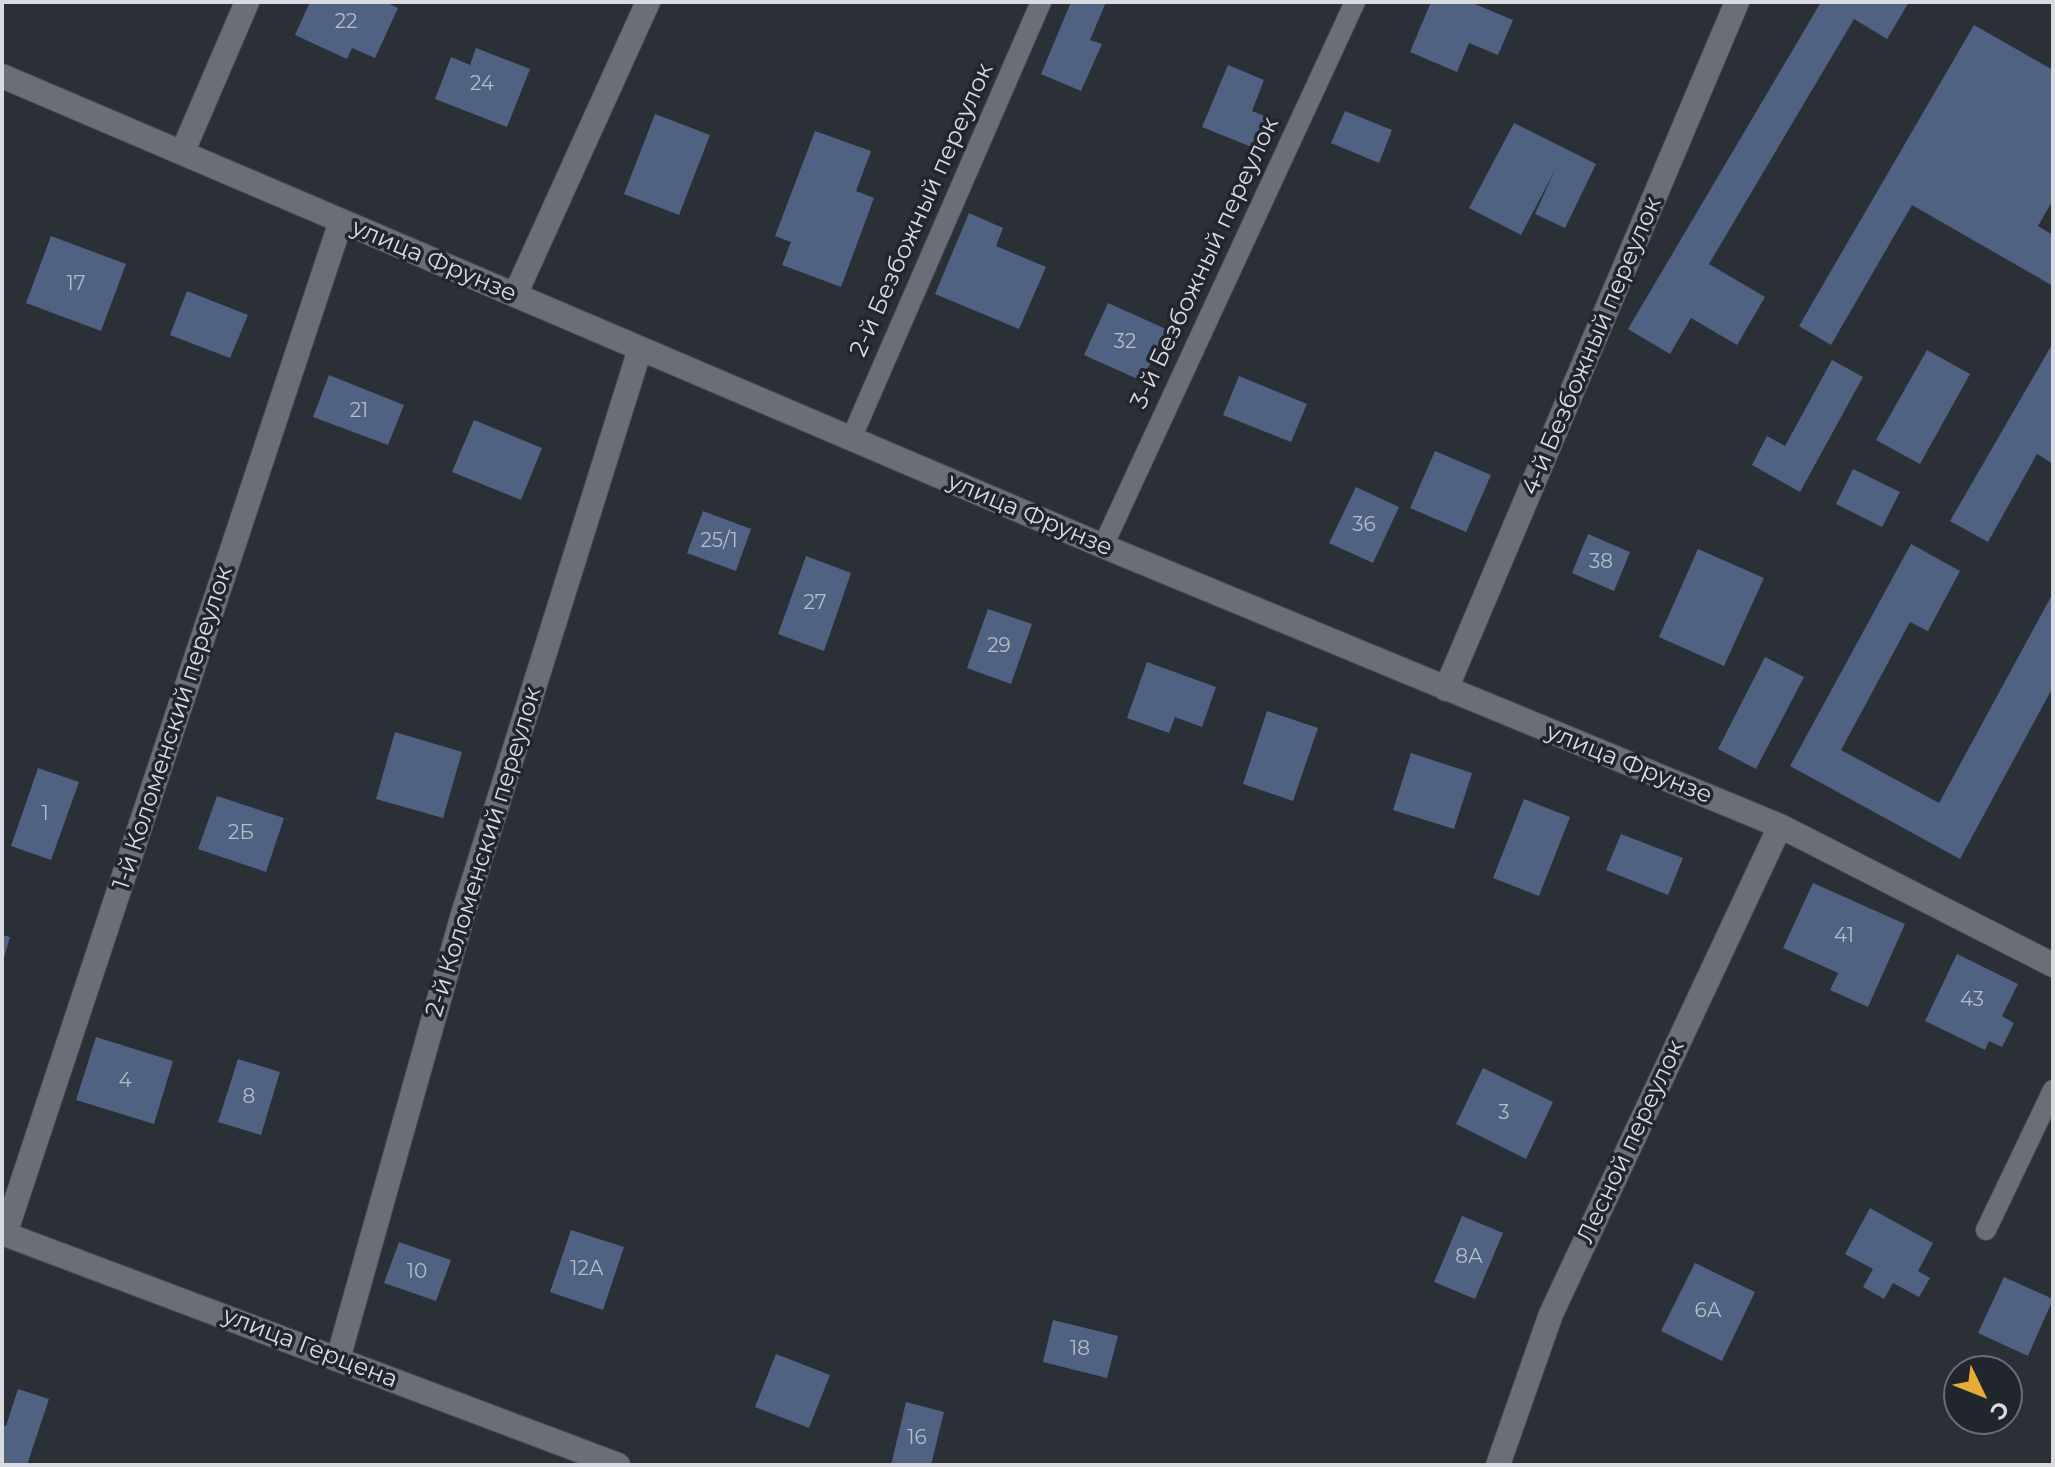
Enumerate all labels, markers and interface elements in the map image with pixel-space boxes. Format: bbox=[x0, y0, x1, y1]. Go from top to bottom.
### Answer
house number: 22 bbox=[335, 10, 357, 34]
street label: 2-й Безбожный переулок bbox=[844, 59, 1000, 361]
house number: 24 bbox=[470, 72, 494, 96]
street label: 3-й Безбожный переулок bbox=[1125, 113, 1285, 413]
street label: 4-й Безбожный переулок bbox=[1516, 193, 1668, 499]
street label: улица Фрунзе bbox=[347, 213, 521, 309]
house number: 17 bbox=[67, 272, 85, 296]
house number: 32 bbox=[1114, 330, 1136, 354]
house number: 21 bbox=[350, 399, 368, 423]
street label: улица Фрунзе bbox=[943, 467, 1117, 563]
house number: 36 bbox=[1352, 513, 1376, 537]
house number: 25/1 bbox=[700, 529, 738, 553]
house number: 38 bbox=[1589, 550, 1613, 574]
street label: 1-й Коломенский переулок bbox=[107, 563, 239, 893]
house number: 27 bbox=[803, 591, 827, 615]
house number: 29 bbox=[987, 634, 1011, 658]
street label: 2-й Коломенский переулок bbox=[420, 684, 548, 1020]
street label: улица Фрунзе bbox=[1542, 718, 1716, 810]
house number: 1 bbox=[41, 802, 49, 826]
house number: 2Б bbox=[228, 821, 254, 845]
house number: 41 bbox=[1834, 924, 1854, 948]
house number: 43 bbox=[1960, 988, 1984, 1012]
street label: Лесной переулок bbox=[1571, 1036, 1691, 1248]
house number: 4 bbox=[118, 1069, 132, 1093]
house number: 8 bbox=[243, 1085, 255, 1109]
house number: 3 bbox=[1498, 1101, 1510, 1125]
house number: 8А bbox=[1455, 1245, 1483, 1269]
house number: 12А bbox=[570, 1257, 604, 1281]
house number: 10 bbox=[407, 1260, 427, 1284]
house number: 6А bbox=[1694, 1299, 1722, 1323]
street label: улица Герцена bbox=[219, 1301, 401, 1395]
house number: 18 bbox=[1070, 1337, 1090, 1361]
north arrow bbox=[1943, 1355, 2023, 1435]
text: С bbox=[1984, 1395, 2015, 1425]
house number: 16 bbox=[907, 1426, 927, 1450]

